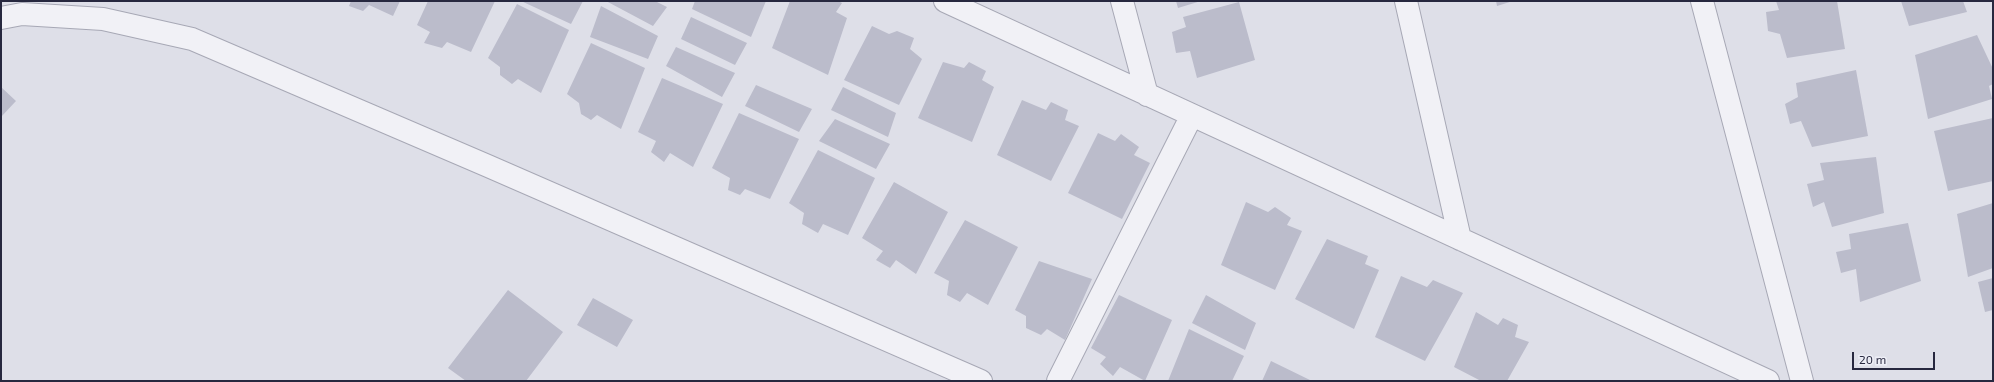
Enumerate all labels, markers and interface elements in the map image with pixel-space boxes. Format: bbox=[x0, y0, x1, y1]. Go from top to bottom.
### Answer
scale bar bbox=[1854, 344, 1937, 370]
text: 20 m bbox=[1859, 352, 1886, 366]

